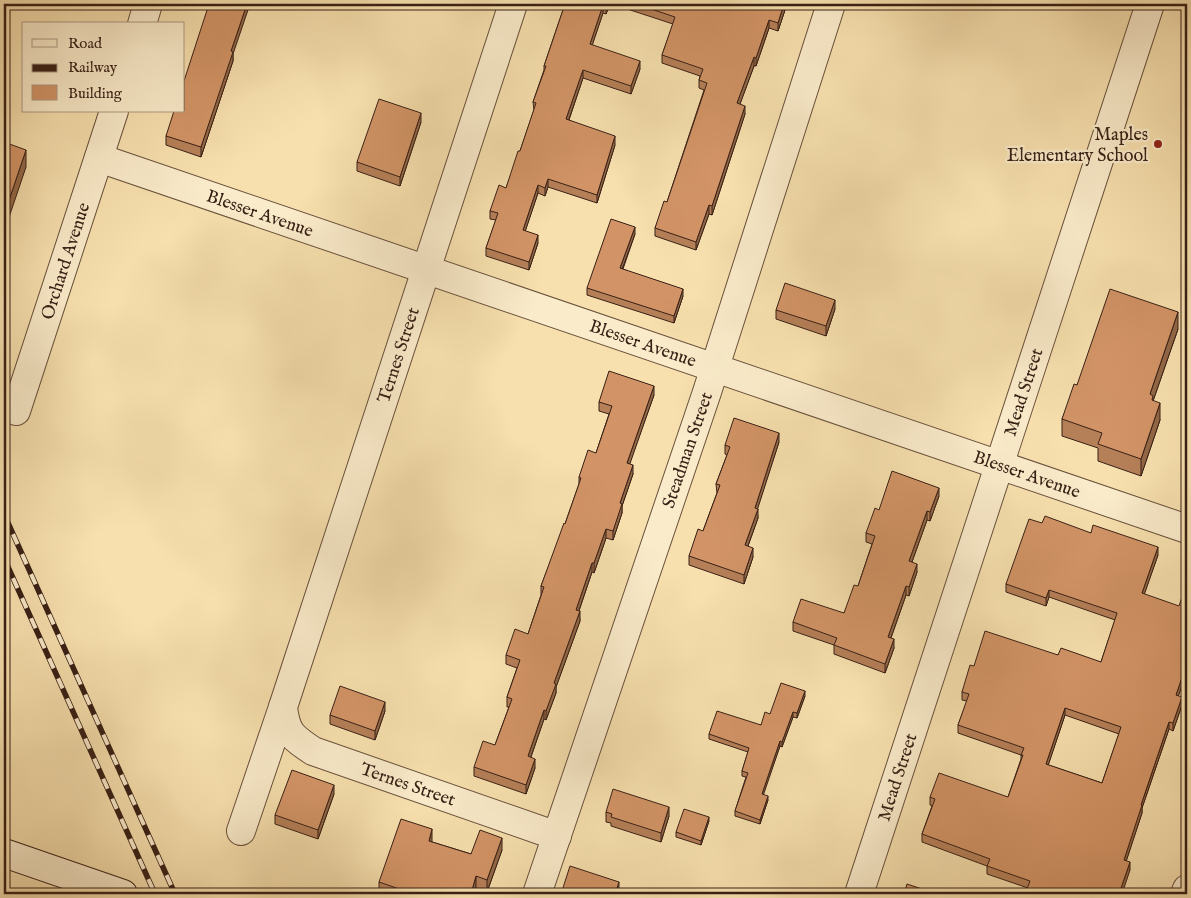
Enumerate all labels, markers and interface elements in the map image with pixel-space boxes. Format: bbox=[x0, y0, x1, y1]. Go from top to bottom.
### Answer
legend bbox=[22, 22, 185, 112]
text: Road bbox=[68, 34, 103, 53]
text: Railway bbox=[68, 58, 118, 77]
text: Building bbox=[68, 84, 123, 103]
place label: Maples Elementary School bbox=[1007, 124, 1148, 168]
marker: Maples Elementary School bbox=[1152, 138, 1164, 150]
street label: Blesser Avenue bbox=[203, 185, 316, 243]
street label: Orchard Avenue bbox=[37, 200, 96, 323]
street label: Ternes Street bbox=[373, 305, 426, 406]
street label: Blesser Avenue bbox=[586, 315, 699, 373]
street label: Mead Street bbox=[999, 346, 1049, 439]
street label: Steadman Street bbox=[658, 390, 719, 511]
street label: Blesser Avenue bbox=[970, 446, 1083, 504]
street label: Mead Street bbox=[873, 731, 923, 824]
street label: Ternes Street bbox=[357, 758, 458, 812]

